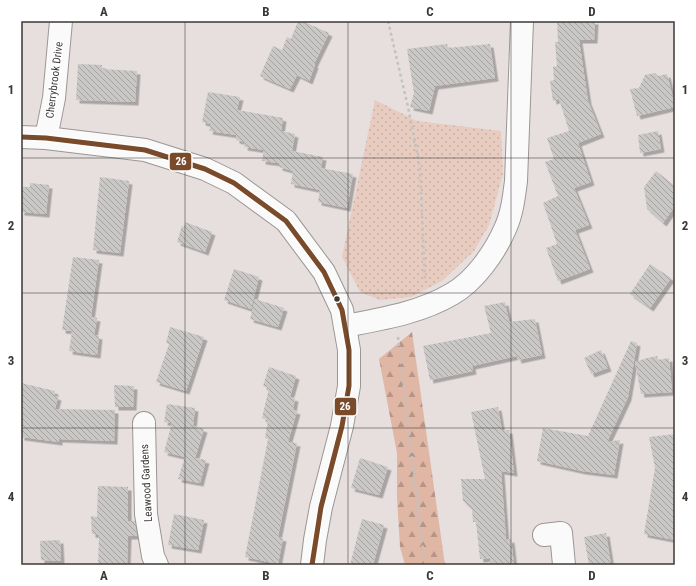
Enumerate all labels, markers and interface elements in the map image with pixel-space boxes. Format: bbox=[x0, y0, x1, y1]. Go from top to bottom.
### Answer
text: A bbox=[100, 4, 108, 19]
text: B bbox=[262, 4, 270, 19]
text: C bbox=[426, 4, 434, 19]
text: D bbox=[588, 4, 596, 19]
street label: Cherrybrook Drive bbox=[43, 41, 66, 119]
text: 1 bbox=[8, 82, 14, 97]
text: 1 bbox=[682, 82, 688, 97]
line badge: 26 bbox=[169, 152, 192, 171]
text: 26 bbox=[175, 155, 187, 168]
text: 2 bbox=[8, 218, 15, 233]
text: 2 bbox=[682, 218, 689, 233]
unlabelled marker bbox=[332, 294, 342, 304]
text: 3 bbox=[8, 353, 14, 368]
text: 3 bbox=[682, 353, 688, 368]
line badge: 26 bbox=[334, 397, 357, 416]
text: 26 bbox=[339, 400, 351, 413]
street label: Leawood Gardens bbox=[138, 444, 155, 522]
text: 4 bbox=[8, 489, 15, 504]
text: 4 bbox=[682, 489, 689, 504]
text: A bbox=[100, 568, 108, 583]
text: B bbox=[262, 568, 270, 583]
text: C bbox=[426, 568, 434, 583]
text: D bbox=[588, 568, 596, 583]

